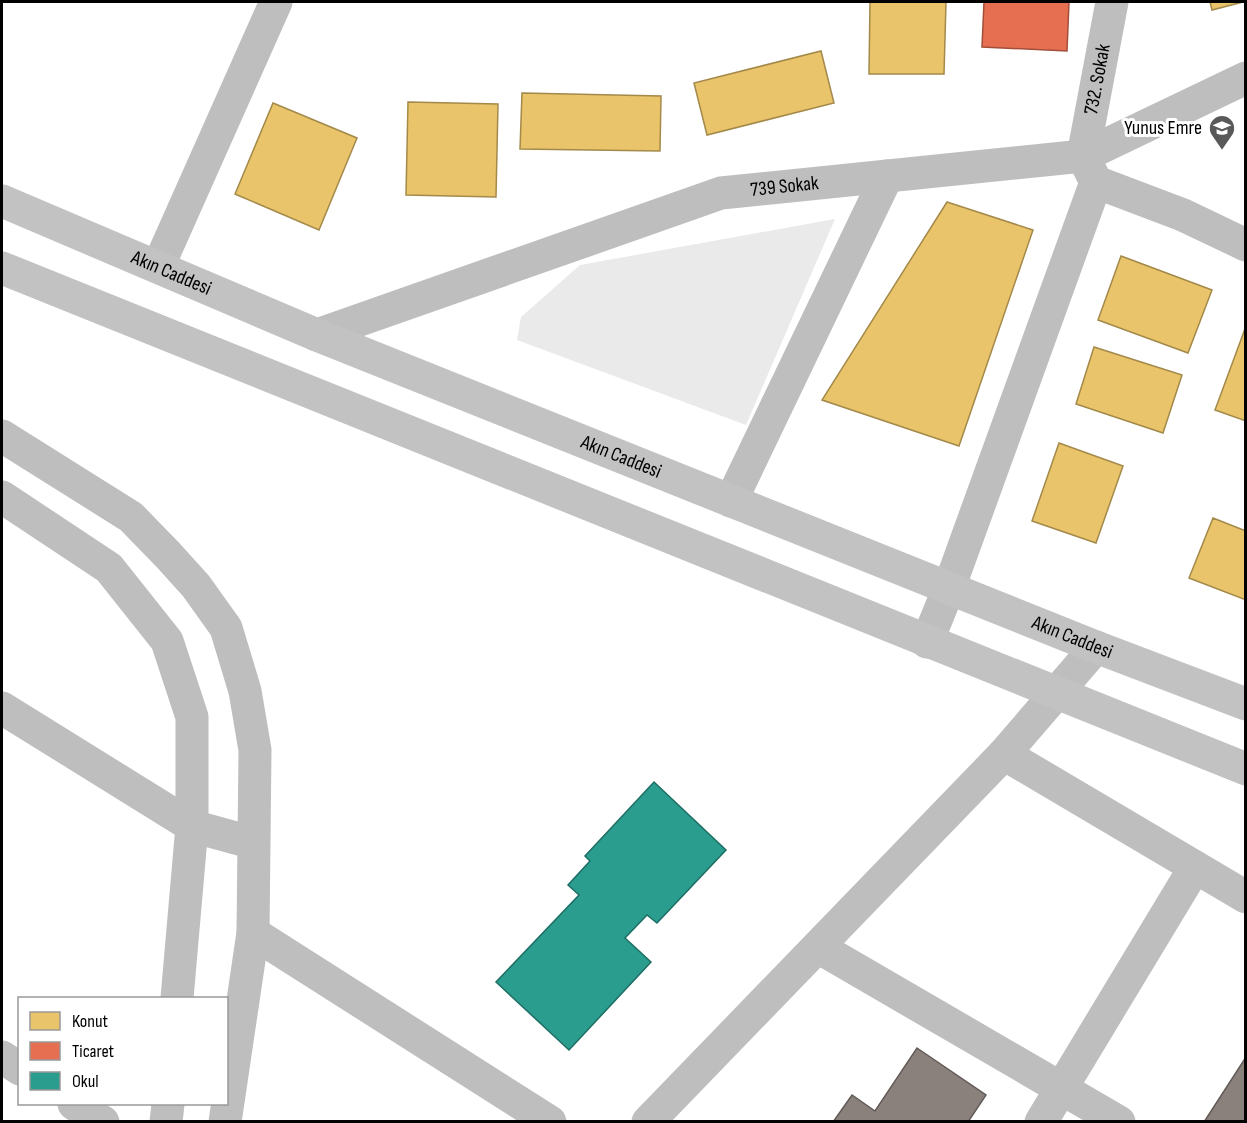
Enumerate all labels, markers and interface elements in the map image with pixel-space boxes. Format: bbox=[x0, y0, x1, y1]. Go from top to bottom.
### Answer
street label: 732. Sokak bbox=[1079, 42, 1116, 117]
school or university icon: Yunus Emre bbox=[1207, 113, 1237, 151]
place label: Yunus Emre bbox=[1124, 116, 1202, 140]
street label: 739 Sokak bbox=[749, 171, 820, 202]
street label: Akın Caddesi bbox=[127, 245, 215, 301]
street label: Akın Caddesi bbox=[576, 430, 665, 484]
street label: Akın Caddesi bbox=[1028, 610, 1116, 664]
legend bbox=[18, 997, 228, 1105]
text: Konut bbox=[72, 1011, 109, 1032]
text: Ticaret bbox=[72, 1041, 115, 1062]
text: Okul bbox=[72, 1071, 99, 1092]

